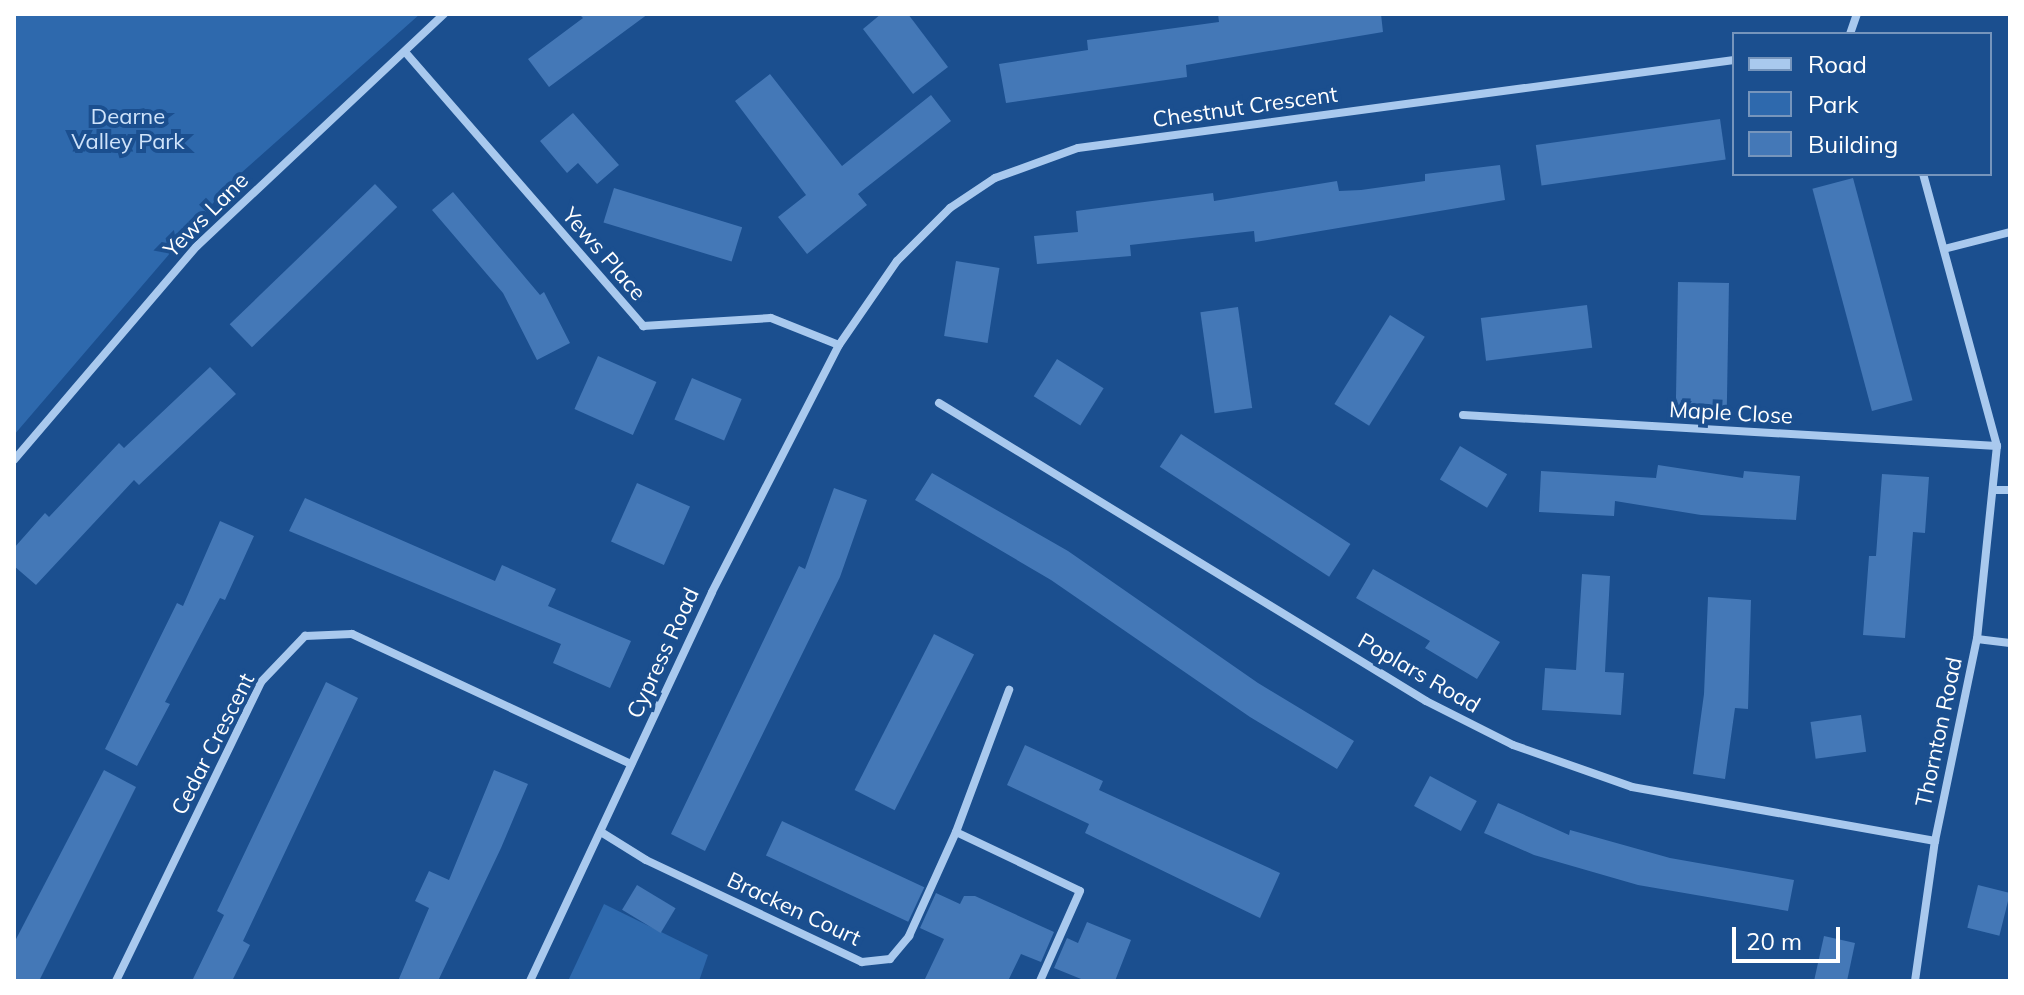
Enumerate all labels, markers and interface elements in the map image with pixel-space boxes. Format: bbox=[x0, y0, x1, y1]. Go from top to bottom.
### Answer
legend bbox=[1732, 32, 1992, 176]
text: Road bbox=[1808, 49, 1867, 79]
street label: Chestnut Crescent bbox=[1151, 81, 1339, 133]
text: Park bbox=[1808, 89, 1859, 119]
park label: Dearne Valley Park bbox=[71, 103, 185, 154]
text: Building bbox=[1808, 129, 1898, 159]
street label: Yews Lane bbox=[158, 167, 254, 263]
street label: Yews Place bbox=[557, 202, 651, 306]
street label: Maple Close bbox=[1668, 397, 1794, 429]
street label: Cypress Road bbox=[621, 584, 705, 722]
street label: Poplars Road bbox=[1353, 627, 1485, 719]
street label: Thornton Road bbox=[1910, 655, 1968, 809]
street label: Cedar Crescent bbox=[166, 669, 260, 819]
street label: Bracken Court bbox=[723, 867, 865, 951]
scale bar bbox=[1736, 911, 1844, 961]
text: 20 m bbox=[1746, 926, 1802, 956]

